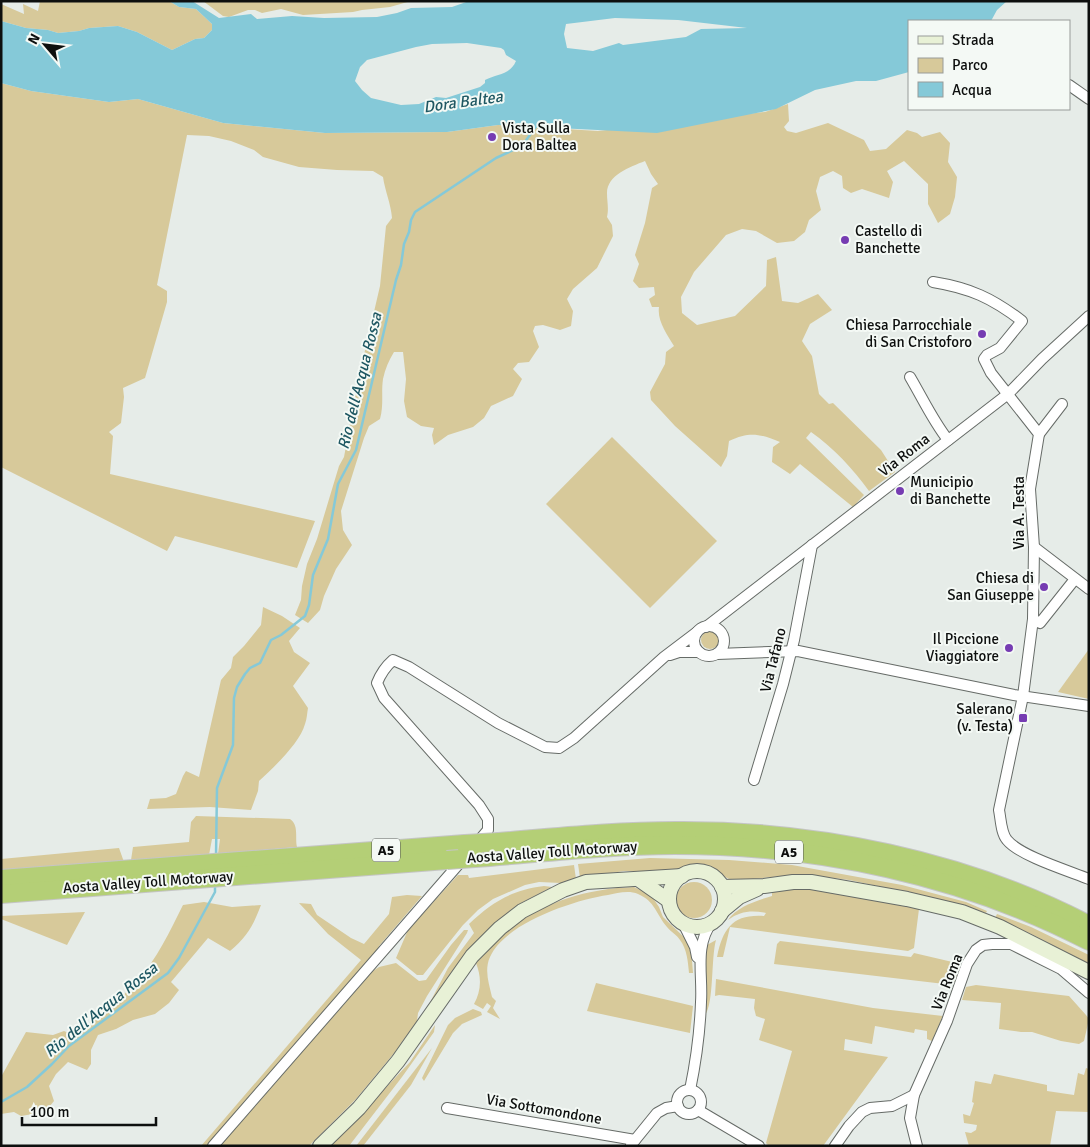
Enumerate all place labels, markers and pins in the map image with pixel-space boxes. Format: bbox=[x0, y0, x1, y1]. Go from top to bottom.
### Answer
place label: Vista Sulla Dora Baltea bbox=[502, 119, 577, 154]
marker: Vista Sulla Dora Baltea bbox=[486, 131, 498, 143]
place label: Castello di Banchette bbox=[855, 222, 922, 257]
marker: Castello di Banchette bbox=[839, 234, 851, 246]
place label: Chiesa Parrocchiale di San Cristoforo bbox=[846, 316, 972, 351]
marker: Chiesa Parrocchiale di San Cristoforo bbox=[976, 328, 988, 340]
place label: Municipio di Banchette bbox=[910, 473, 991, 508]
marker: Municipio di Banchette bbox=[894, 485, 906, 497]
place label: Chiesa di San Giuseppe bbox=[947, 569, 1034, 604]
marker: Chiesa di San Giuseppe bbox=[1038, 581, 1050, 593]
place label: Il Piccione Viaggiatore bbox=[926, 630, 999, 665]
marker: Il Piccione Viaggiatore bbox=[1003, 642, 1015, 654]
place label: Salerano (v. Testa) bbox=[956, 700, 1013, 735]
marker: Salerano (v. Testa) bbox=[1017, 712, 1029, 724]

